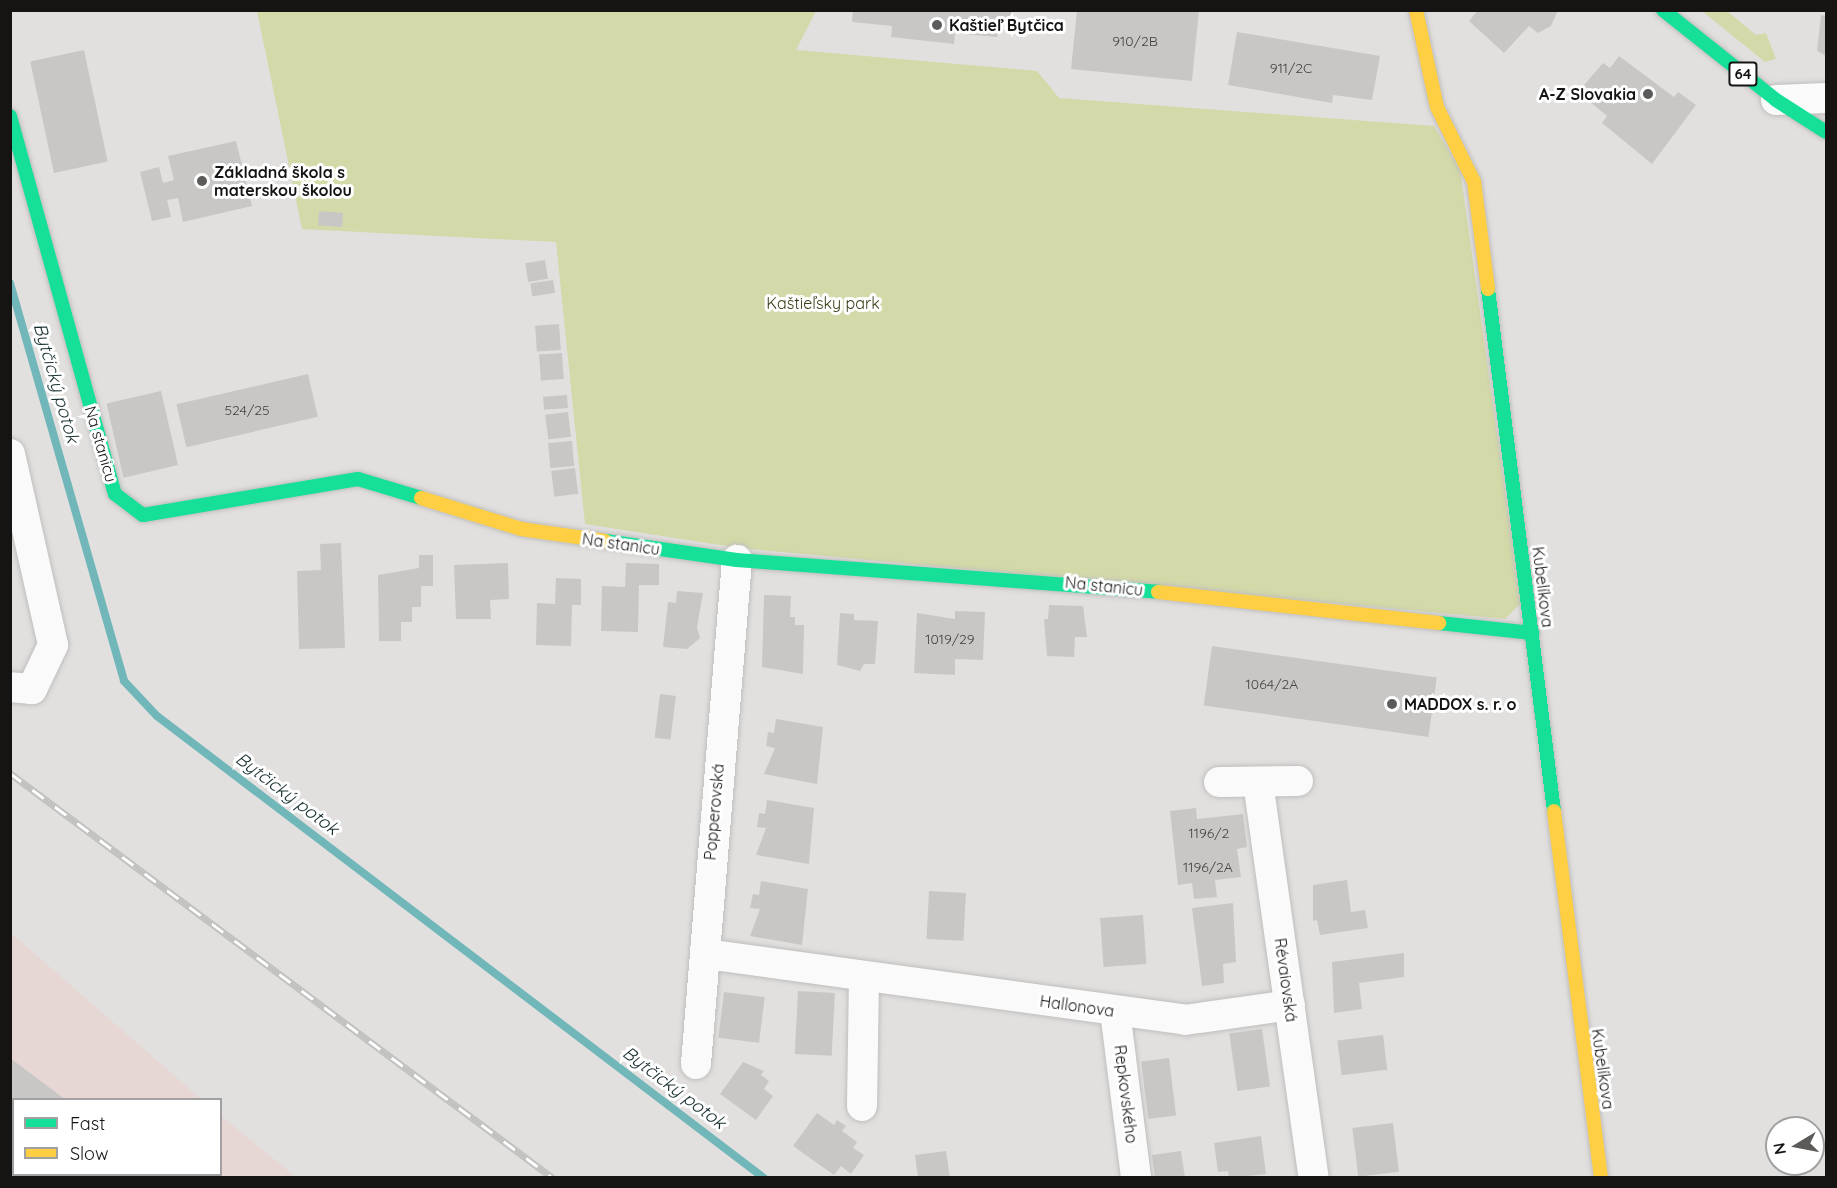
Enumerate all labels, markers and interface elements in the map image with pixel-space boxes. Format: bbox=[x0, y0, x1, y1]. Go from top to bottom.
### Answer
place label: Kaštieľ Bytčica bbox=[949, 15, 1064, 35]
marker: Kaštieľ Bytčica bbox=[930, 18, 944, 32]
house number: 910/2B bbox=[1112, 33, 1158, 49]
house number: 911/2C bbox=[1270, 60, 1312, 76]
road number: 64 bbox=[1728, 62, 1758, 86]
place label: A-Z Slovakia bbox=[1539, 84, 1636, 104]
marker: A-Z Slovakia bbox=[1641, 87, 1655, 101]
place label: Základná škola s materskou školou bbox=[214, 162, 352, 200]
marker: Základná škola s materskou školou bbox=[195, 174, 209, 188]
park label: Kaštieľsky park bbox=[766, 293, 880, 313]
water label: Bytčický potok bbox=[29, 321, 83, 445]
house number: 524/25 bbox=[224, 402, 270, 418]
street label: Na stanicu bbox=[81, 404, 121, 484]
street label: Na stanicu bbox=[581, 529, 661, 559]
street label: Kubelíkova bbox=[1529, 545, 1557, 629]
street label: Na stanicu bbox=[1064, 572, 1144, 600]
house number: 1019/29 bbox=[925, 631, 975, 647]
house number: 1064/2A bbox=[1246, 676, 1298, 692]
place label: MADDOX s. r. o bbox=[1404, 694, 1516, 714]
marker: MADDOX s. r. o bbox=[1385, 697, 1399, 711]
water label: Bytčický potok bbox=[231, 748, 343, 840]
street label: Popperovská bbox=[700, 763, 728, 861]
house number: 1196/2 bbox=[1189, 825, 1229, 841]
house number: 1196/2A bbox=[1183, 859, 1233, 875]
street label: Révaiovská bbox=[1271, 937, 1301, 1023]
street label: Hallonova bbox=[1039, 991, 1115, 1021]
street label: Kubelíkova bbox=[1588, 1027, 1618, 1111]
water label: Bytčický potok bbox=[618, 1042, 730, 1134]
street label: Repkovského bbox=[1110, 1044, 1142, 1144]
legend bbox=[12, 1098, 222, 1176]
text: Fast bbox=[70, 1112, 105, 1135]
north arrow bbox=[1765, 1116, 1825, 1176]
text: N bbox=[1768, 1141, 1790, 1156]
text: Slow bbox=[70, 1142, 108, 1165]

